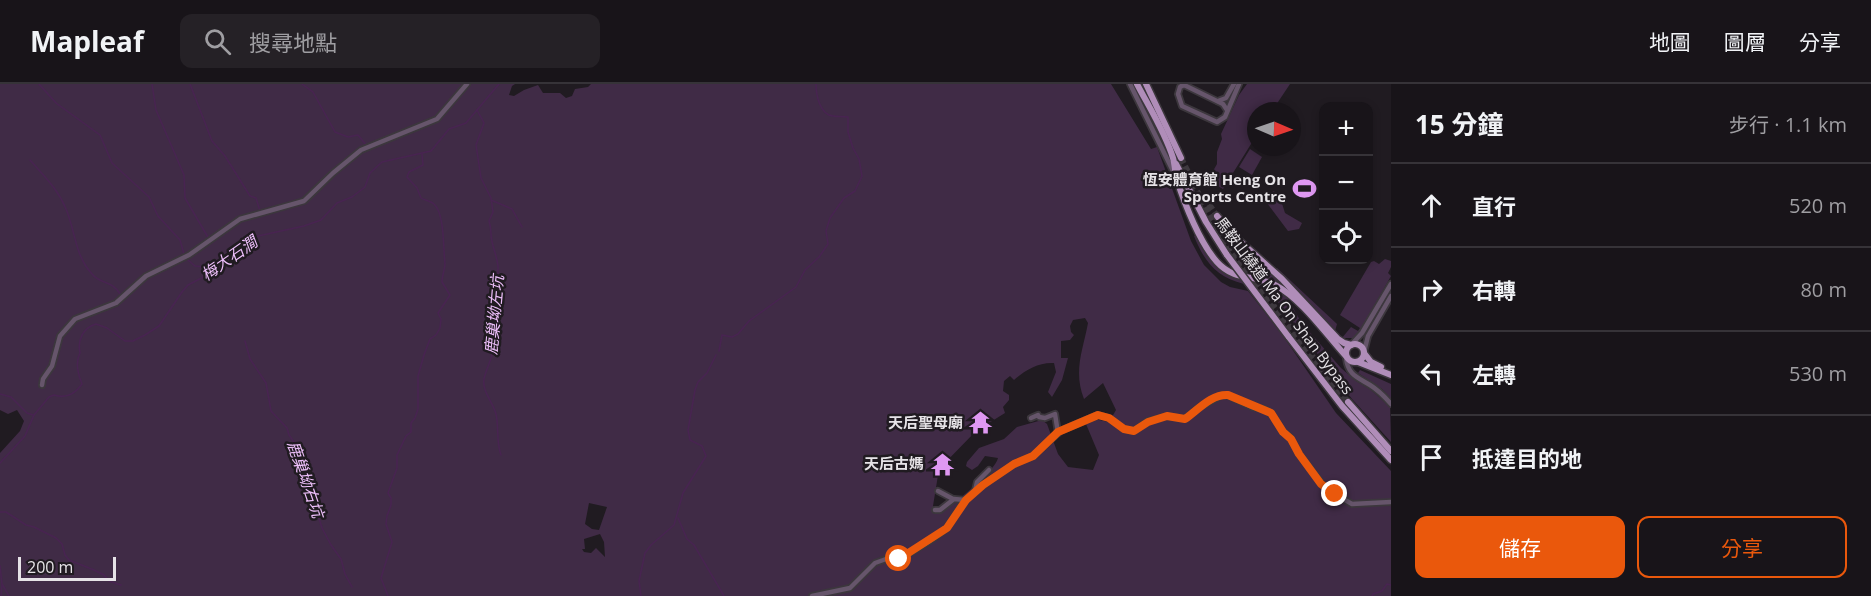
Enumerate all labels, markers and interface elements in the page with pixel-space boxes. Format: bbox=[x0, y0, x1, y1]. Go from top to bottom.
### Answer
search box bbox=[180, 14, 600, 68]
text: Mapleaf bbox=[30, 22, 144, 60]
icon: search bbox=[201, 25, 234, 58]
text: 搜尋地點 bbox=[249, 27, 337, 57]
text: 地圖 bbox=[1649, 28, 1691, 56]
text: 圖層 bbox=[1724, 28, 1766, 56]
text: 分享 bbox=[1799, 28, 1841, 56]
north arrow bbox=[1247, 102, 1301, 156]
map controls bbox=[1319, 102, 1373, 264]
button: + bbox=[1319, 102, 1373, 156]
text: 15 分鐘 bbox=[1415, 106, 1504, 142]
text: 步行 · 1.1 km bbox=[1729, 111, 1847, 138]
button: − bbox=[1319, 156, 1373, 210]
place label: 恆安體育館 Heng On Sports Centre bbox=[1143, 169, 1286, 206]
sports icon: 恆安體育館 Heng On Sports Centre bbox=[1291, 176, 1317, 202]
icon: ahead bbox=[1415, 189, 1448, 222]
text: 直行 bbox=[1472, 191, 1516, 221]
text: 520 m bbox=[1789, 192, 1847, 219]
button: locate bbox=[1319, 210, 1373, 264]
street label: 馬鞍山繞道 Ma On Shan Bypass bbox=[1211, 213, 1358, 398]
water label: 梅大石澗 bbox=[196, 229, 263, 285]
water label: 鹿巢坳左坑 bbox=[480, 272, 509, 356]
icon: right bbox=[1415, 273, 1448, 306]
text: 右轉 bbox=[1472, 275, 1516, 305]
text: 80 m bbox=[1800, 276, 1847, 303]
icon: left bbox=[1415, 357, 1448, 390]
text: 左轉 bbox=[1472, 359, 1516, 389]
text: 530 m bbox=[1789, 360, 1847, 387]
temple icon: 天后聖母廟 bbox=[968, 410, 994, 436]
place label: 天后聖母廟 bbox=[888, 412, 963, 432]
water label: 鹿巢坳右坑 bbox=[283, 438, 330, 522]
icon: arrive bbox=[1415, 441, 1448, 474]
text: 抵達目的地 bbox=[1472, 443, 1582, 473]
temple icon: 天后古媽 bbox=[929, 451, 955, 477]
place label: 天后古媽 bbox=[864, 453, 924, 473]
route end bbox=[1321, 480, 1347, 506]
button: 儲存 bbox=[1415, 516, 1625, 578]
button: 分享 bbox=[1637, 516, 1847, 578]
route start bbox=[885, 545, 911, 571]
scale bar bbox=[18, 554, 116, 582]
text: 200 m bbox=[27, 556, 73, 578]

